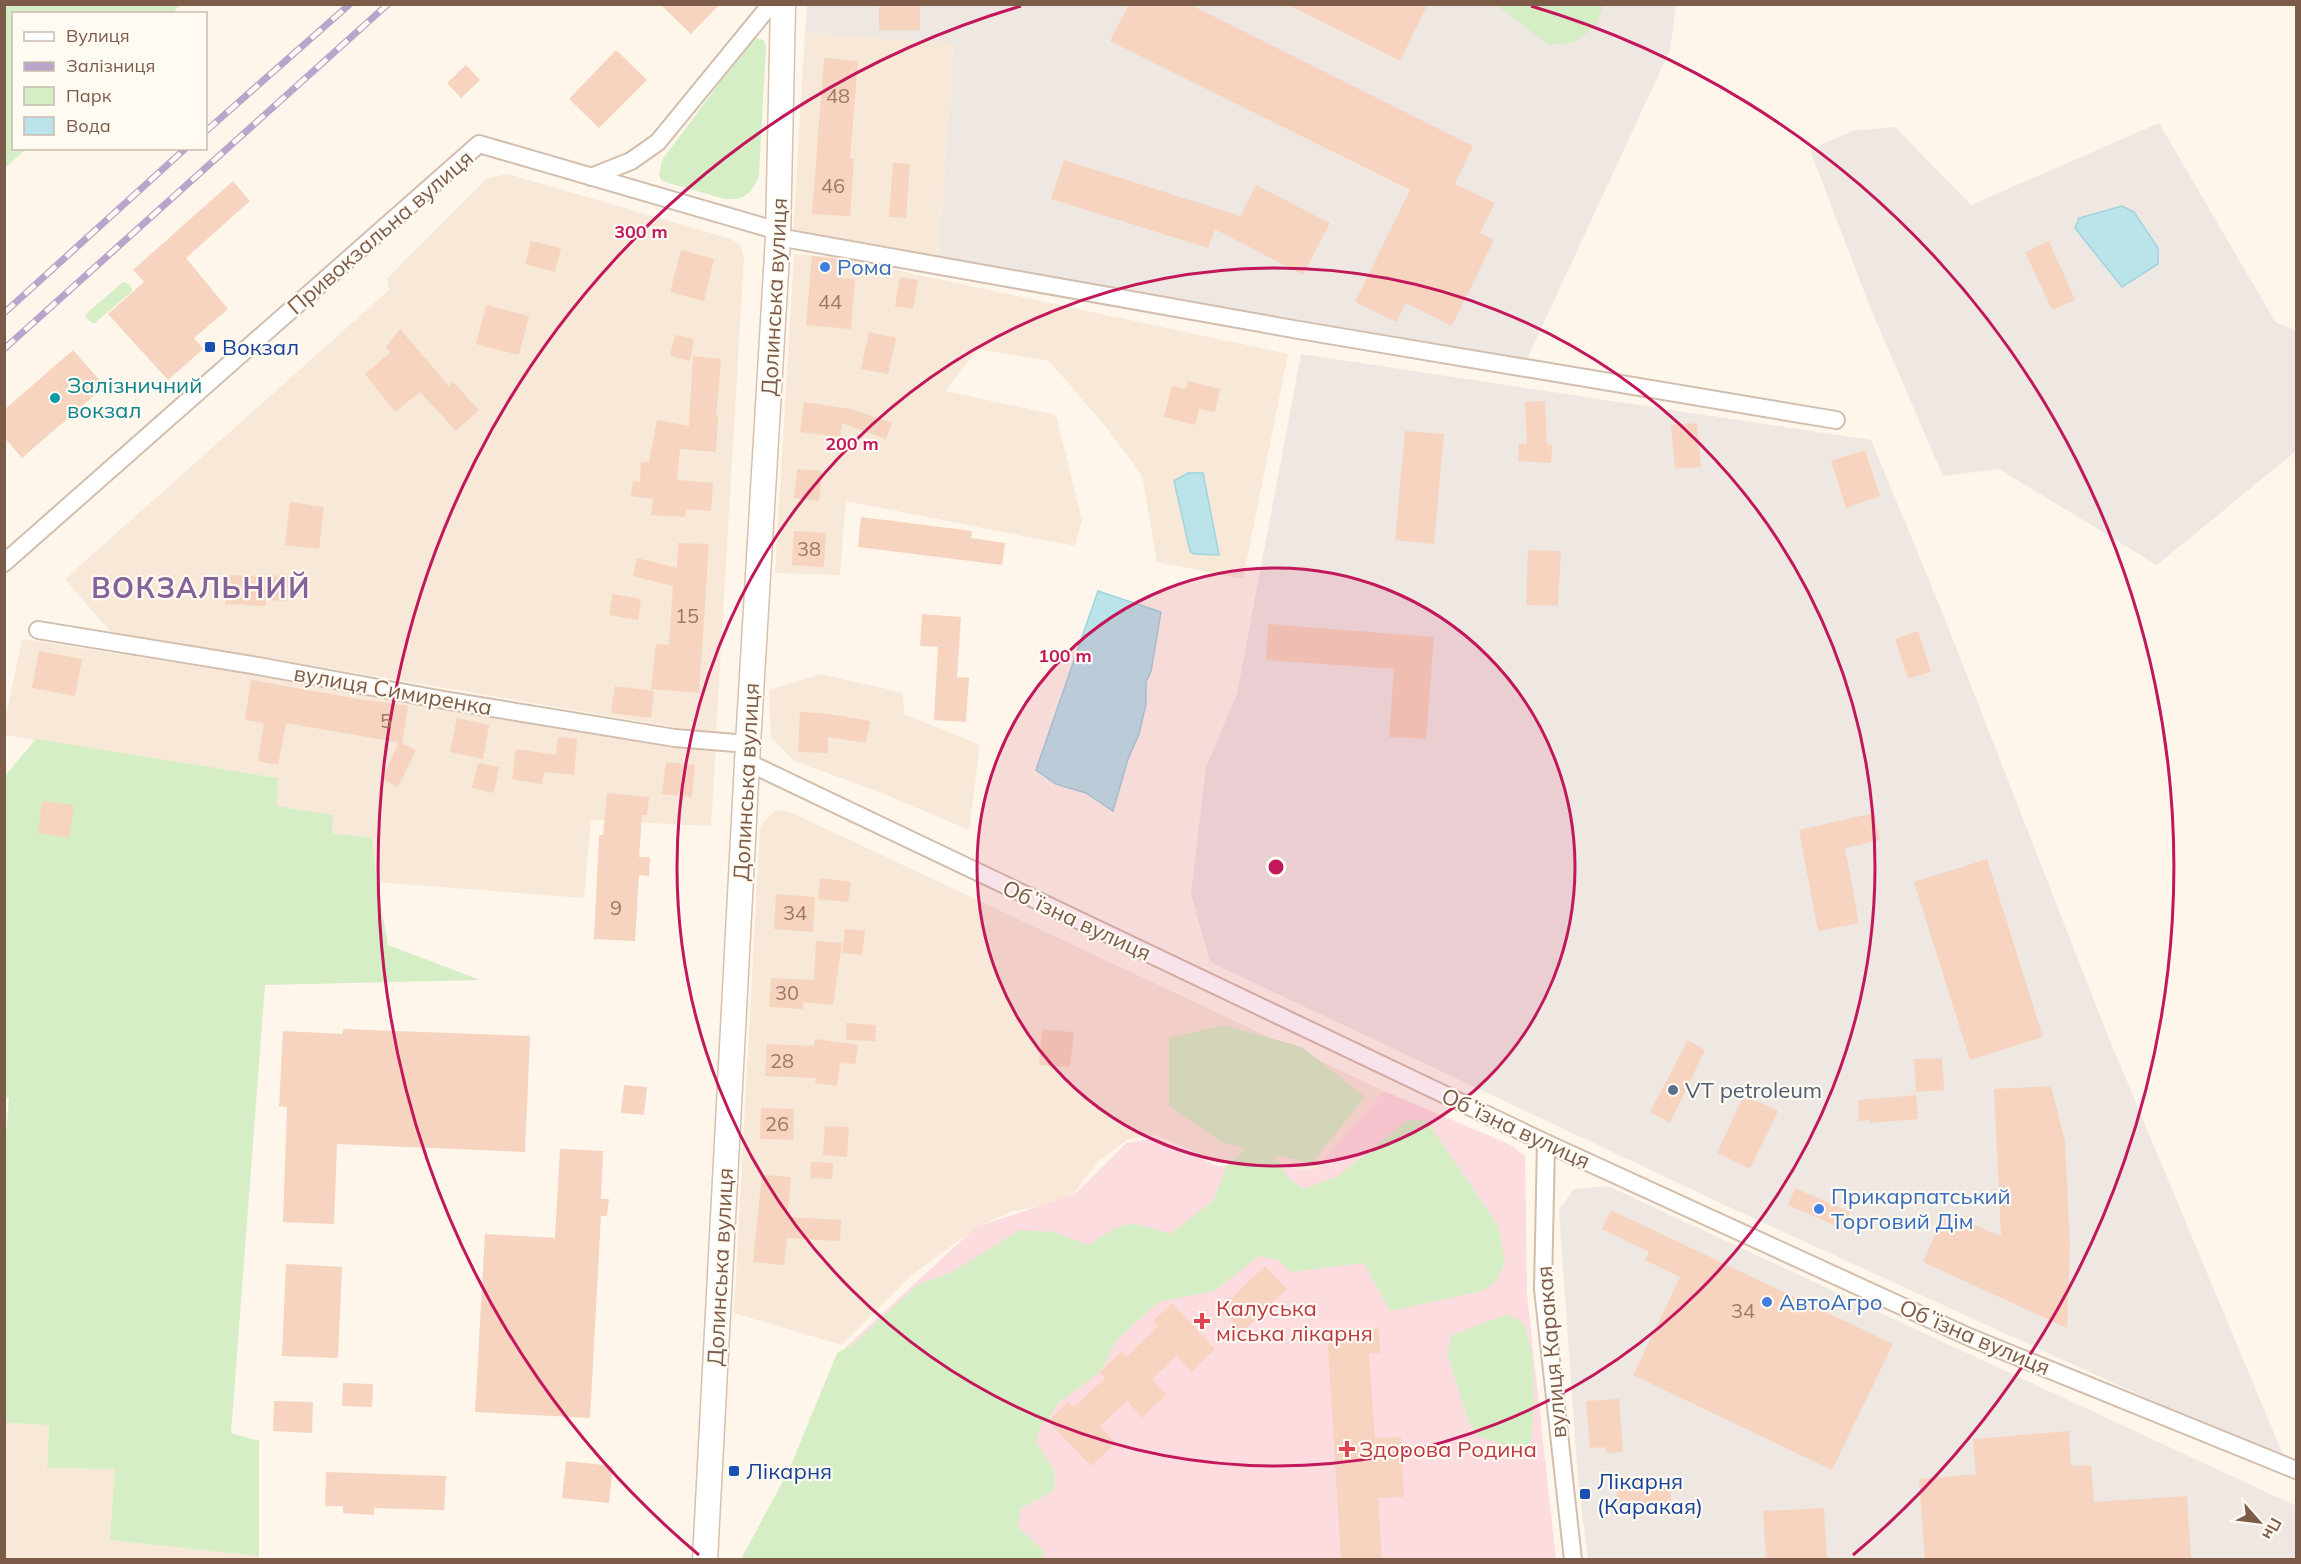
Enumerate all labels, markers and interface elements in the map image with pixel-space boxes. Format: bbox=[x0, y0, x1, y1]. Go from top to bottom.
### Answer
legend bbox=[12, 12, 207, 150]
text: Вулиця bbox=[66, 24, 130, 47]
text: Залізниця bbox=[66, 54, 155, 77]
house number: 48 bbox=[826, 83, 850, 108]
text: Парк bbox=[66, 84, 112, 107]
text: Вода bbox=[66, 114, 111, 137]
street label: Привокзальна вулиця bbox=[281, 144, 479, 320]
house number: 46 bbox=[821, 173, 845, 198]
street label: Долинська вулиця bbox=[755, 197, 793, 397]
text: 300 m bbox=[614, 220, 668, 243]
place label: Рома bbox=[837, 253, 892, 281]
marker: Рома bbox=[818, 260, 832, 274]
house number: 44 bbox=[818, 289, 842, 314]
place label: Вокзал bbox=[222, 333, 299, 361]
marker: Вокзал bbox=[203, 340, 217, 354]
place label: Залізничний вокзал bbox=[67, 371, 202, 424]
marker: Залізничний вокзал bbox=[48, 391, 62, 405]
text: 200 m bbox=[825, 432, 879, 455]
house number: 38 bbox=[797, 536, 821, 561]
district label: ВОКЗАЛЬНИЙ bbox=[91, 570, 311, 605]
house number: 15 bbox=[675, 603, 699, 628]
text: 100 m bbox=[1038, 644, 1092, 667]
street label: вулиця Симиренка bbox=[292, 659, 494, 721]
street label: Долинська вулиця bbox=[727, 682, 765, 882]
house number: 5 bbox=[380, 708, 392, 733]
centre of rings bbox=[1266, 857, 1286, 877]
street label: Обʼїзна вулиця bbox=[998, 873, 1156, 967]
house number: 9 bbox=[610, 895, 622, 920]
house number: 34 bbox=[783, 900, 807, 925]
house number: 30 bbox=[775, 980, 799, 1005]
house number: 28 bbox=[770, 1048, 794, 1073]
place label: VT petroleum bbox=[1685, 1076, 1822, 1104]
street label: Обʼїзна вулиця bbox=[1437, 1081, 1595, 1175]
marker: VT petroleum bbox=[1666, 1083, 1680, 1097]
house number: 26 bbox=[765, 1111, 789, 1136]
street label: Долинська вулиця bbox=[701, 1167, 739, 1367]
place label: Прикарпатський Торговий Дім bbox=[1831, 1182, 2011, 1235]
marker: Прикарпатський Торговий Дім bbox=[1812, 1202, 1826, 1216]
street label: вулиця Каракая bbox=[1530, 1265, 1572, 1439]
place label: АвтоАгро bbox=[1779, 1288, 1883, 1316]
street label: Обʼїзна вулиця bbox=[1895, 1293, 2055, 1381]
place label: Калуська міська лікарня bbox=[1216, 1294, 1373, 1347]
marker: АвтоАгро bbox=[1760, 1295, 1774, 1309]
house number: 34 bbox=[1731, 1298, 1755, 1323]
marker: Калуська міська лікарня bbox=[1193, 1312, 1211, 1330]
place label: Здорова Родина bbox=[1359, 1435, 1537, 1463]
marker: Здорова Родина bbox=[1340, 1442, 1354, 1456]
place label: Лікарня bbox=[746, 1457, 832, 1485]
marker: Лікарня bbox=[727, 1464, 741, 1478]
place label: Лікарня (Каракая) bbox=[1597, 1467, 1703, 1520]
marker: Лікарня (Каракая) bbox=[1578, 1487, 1592, 1501]
north arrow bbox=[2229, 1492, 2289, 1552]
text: Пн bbox=[2258, 1515, 2286, 1544]

